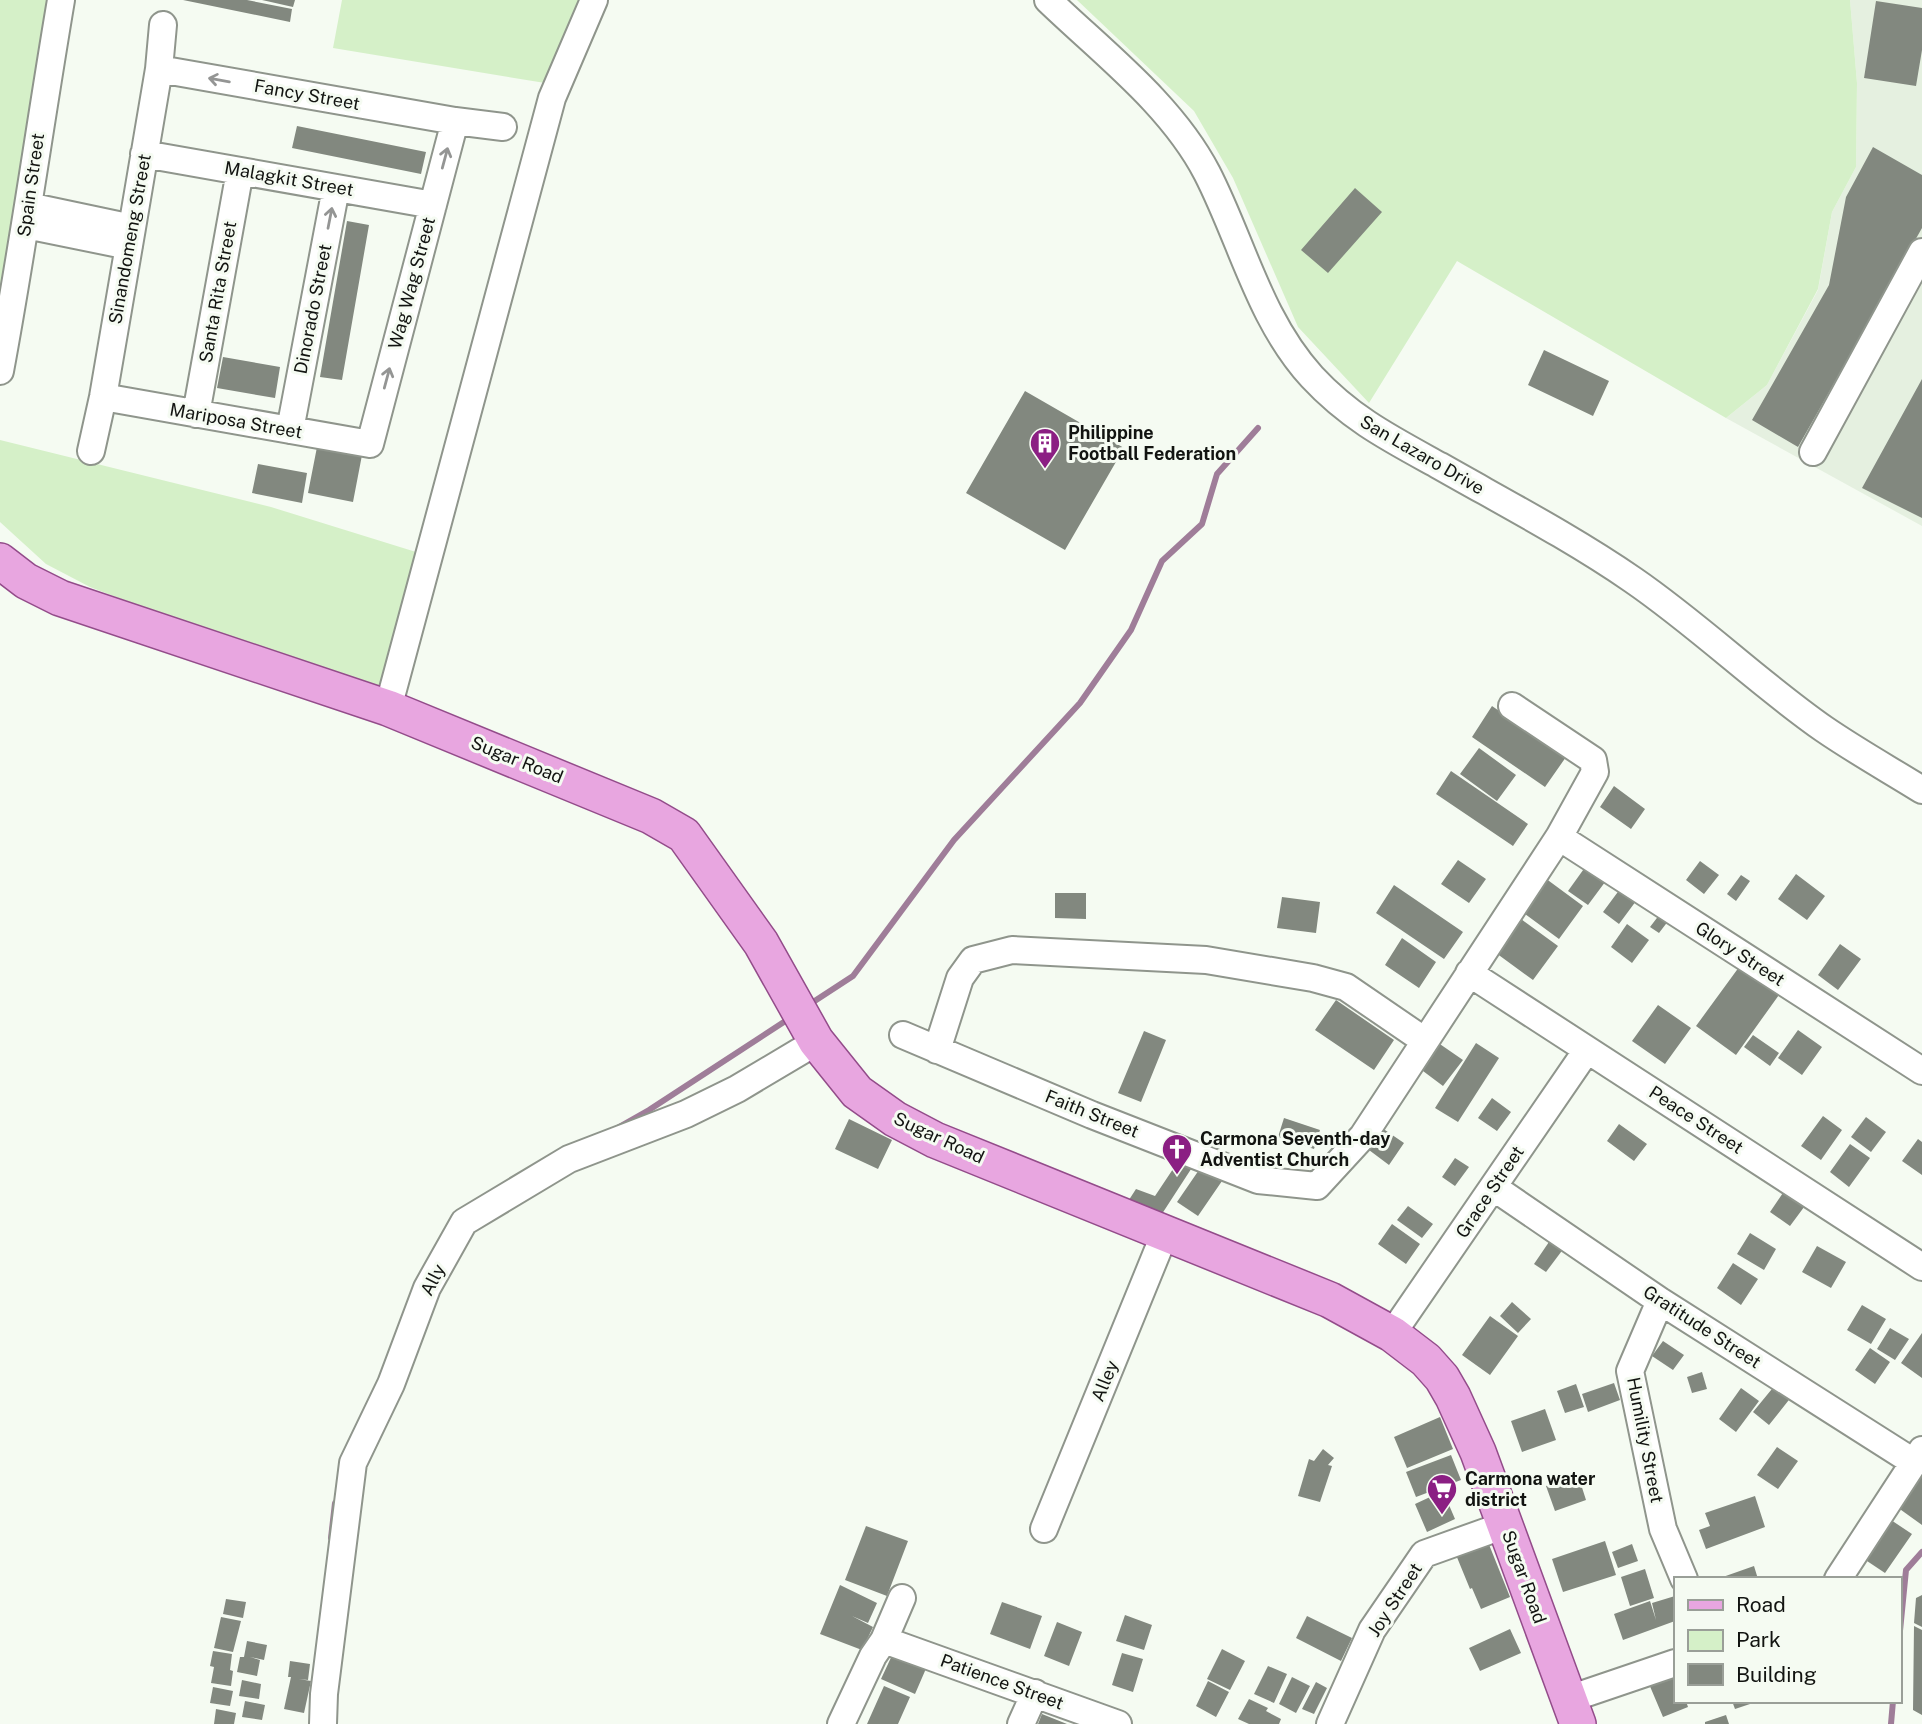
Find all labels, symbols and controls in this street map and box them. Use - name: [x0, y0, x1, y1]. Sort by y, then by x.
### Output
- one-way arrow: [208, 73, 231, 86]
- street label: Fancy Street: [253, 75, 362, 114]
- street label: Spain Street: [13, 132, 48, 238]
- one-way arrow: [439, 148, 452, 170]
- street label: Sinandomeng Street: [104, 152, 155, 326]
- street label: Malagkit Street: [223, 157, 355, 200]
- one-way arrow: [324, 208, 337, 230]
- street label: Wag Wag Street: [384, 214, 439, 351]
- street label: Santa Rita Street: [195, 219, 240, 364]
- street label: Dinorado Street: [290, 242, 335, 376]
- one-way arrow: [381, 367, 394, 390]
- street label: Mariposa Street: [168, 399, 304, 443]
- street label: San Lazaro Drive: [1356, 411, 1488, 499]
- place label: Philippine Football Federation: [1068, 422, 1236, 464]
- building icon: Philippine Football Federation: [1028, 426, 1062, 470]
- street label: Sugar Road: [468, 732, 566, 788]
- street label: Glory Street: [1692, 917, 1789, 990]
- street label: Peace Street: [1645, 1081, 1747, 1158]
- street label: Faith Street: [1042, 1085, 1142, 1142]
- street label: Sugar Road: [891, 1107, 988, 1168]
- place label: Carmona Seventh-day Adventist Church: [1200, 1128, 1390, 1170]
- church icon: Carmona Seventh-day Adventist Church: [1160, 1132, 1194, 1176]
- street label: Grace Street: [1451, 1142, 1528, 1242]
- street label: Ally: [416, 1260, 449, 1299]
- street label: Gratitude Street: [1639, 1281, 1765, 1372]
- street label: Alley: [1087, 1357, 1122, 1405]
- street label: Humility Street: [1623, 1375, 1668, 1505]
- place label: Carmona water district: [1465, 1468, 1596, 1510]
- supermarket icon: Carmona water district: [1425, 1472, 1459, 1516]
- street label: Sugar Road: [1498, 1527, 1551, 1626]
- street label: Joy Street: [1363, 1559, 1426, 1640]
- legend: [1674, 1577, 1901, 1703]
- text: Road: [1736, 1592, 1786, 1617]
- text: Park: [1736, 1627, 1781, 1652]
- street label: Patience Street: [938, 1649, 1067, 1714]
- text: Building: [1736, 1662, 1817, 1687]

